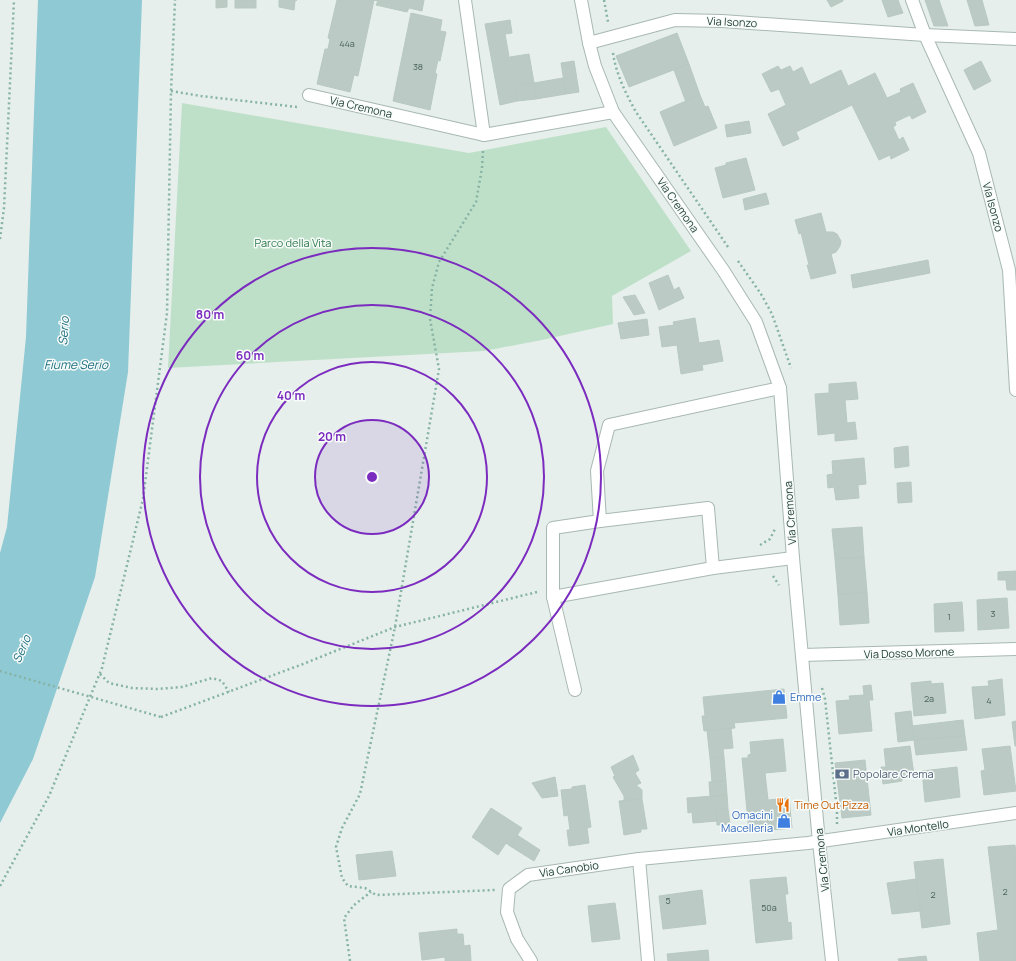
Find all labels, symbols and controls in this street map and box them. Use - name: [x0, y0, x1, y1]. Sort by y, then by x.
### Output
- street label: Via Isonzo: [706, 13, 758, 30]
- house number: 44a: [339, 37, 355, 50]
- house number: 38: [413, 60, 423, 73]
- street label: Via Cremona: [328, 92, 394, 121]
- street label: Via Cremona: [654, 174, 703, 235]
- street label: Via Isonzo: [980, 181, 1007, 234]
- park label: Parco della Vita: [255, 235, 331, 250]
- text: 80 m: [196, 306, 224, 323]
- water label: Serio: [54, 315, 73, 346]
- text: 60 m: [236, 347, 264, 364]
- water label: Fiume Serio: [44, 356, 109, 373]
- text: 40 m: [277, 387, 305, 404]
- text: 20 m: [318, 428, 346, 445]
- centre of rings: [365, 470, 379, 484]
- street label: Via Cremona: [780, 481, 799, 545]
- house number: 3: [991, 607, 996, 620]
- house number: 1: [947, 610, 951, 623]
- water label: Serio: [8, 631, 35, 665]
- street label: Via Dosso Morone: [864, 643, 955, 662]
- shop icon: Emme: [771, 689, 787, 705]
- place label: Emme: [790, 689, 822, 704]
- house number: 2a: [924, 692, 934, 705]
- house number: 4: [986, 694, 992, 707]
- bank icon: Popolare Crema: [834, 766, 850, 782]
- place label: Popolare Crema: [853, 766, 934, 781]
- restaurant icon: Time Out Pizza: [775, 797, 791, 813]
- place label: Time Out Pizza: [794, 797, 869, 812]
- place label: Omacini Macelleria: [721, 807, 773, 835]
- shop icon: Omacini Macelleria: [776, 813, 792, 829]
- street label: Via Montello: [886, 816, 950, 839]
- street label: Via Cremona: [811, 828, 832, 893]
- street label: Via Canobio: [538, 857, 600, 880]
- house number: 2: [1002, 885, 1008, 898]
- house number: 2: [930, 888, 936, 901]
- house number: 5: [665, 894, 671, 907]
- house number: 50a: [761, 901, 777, 914]

